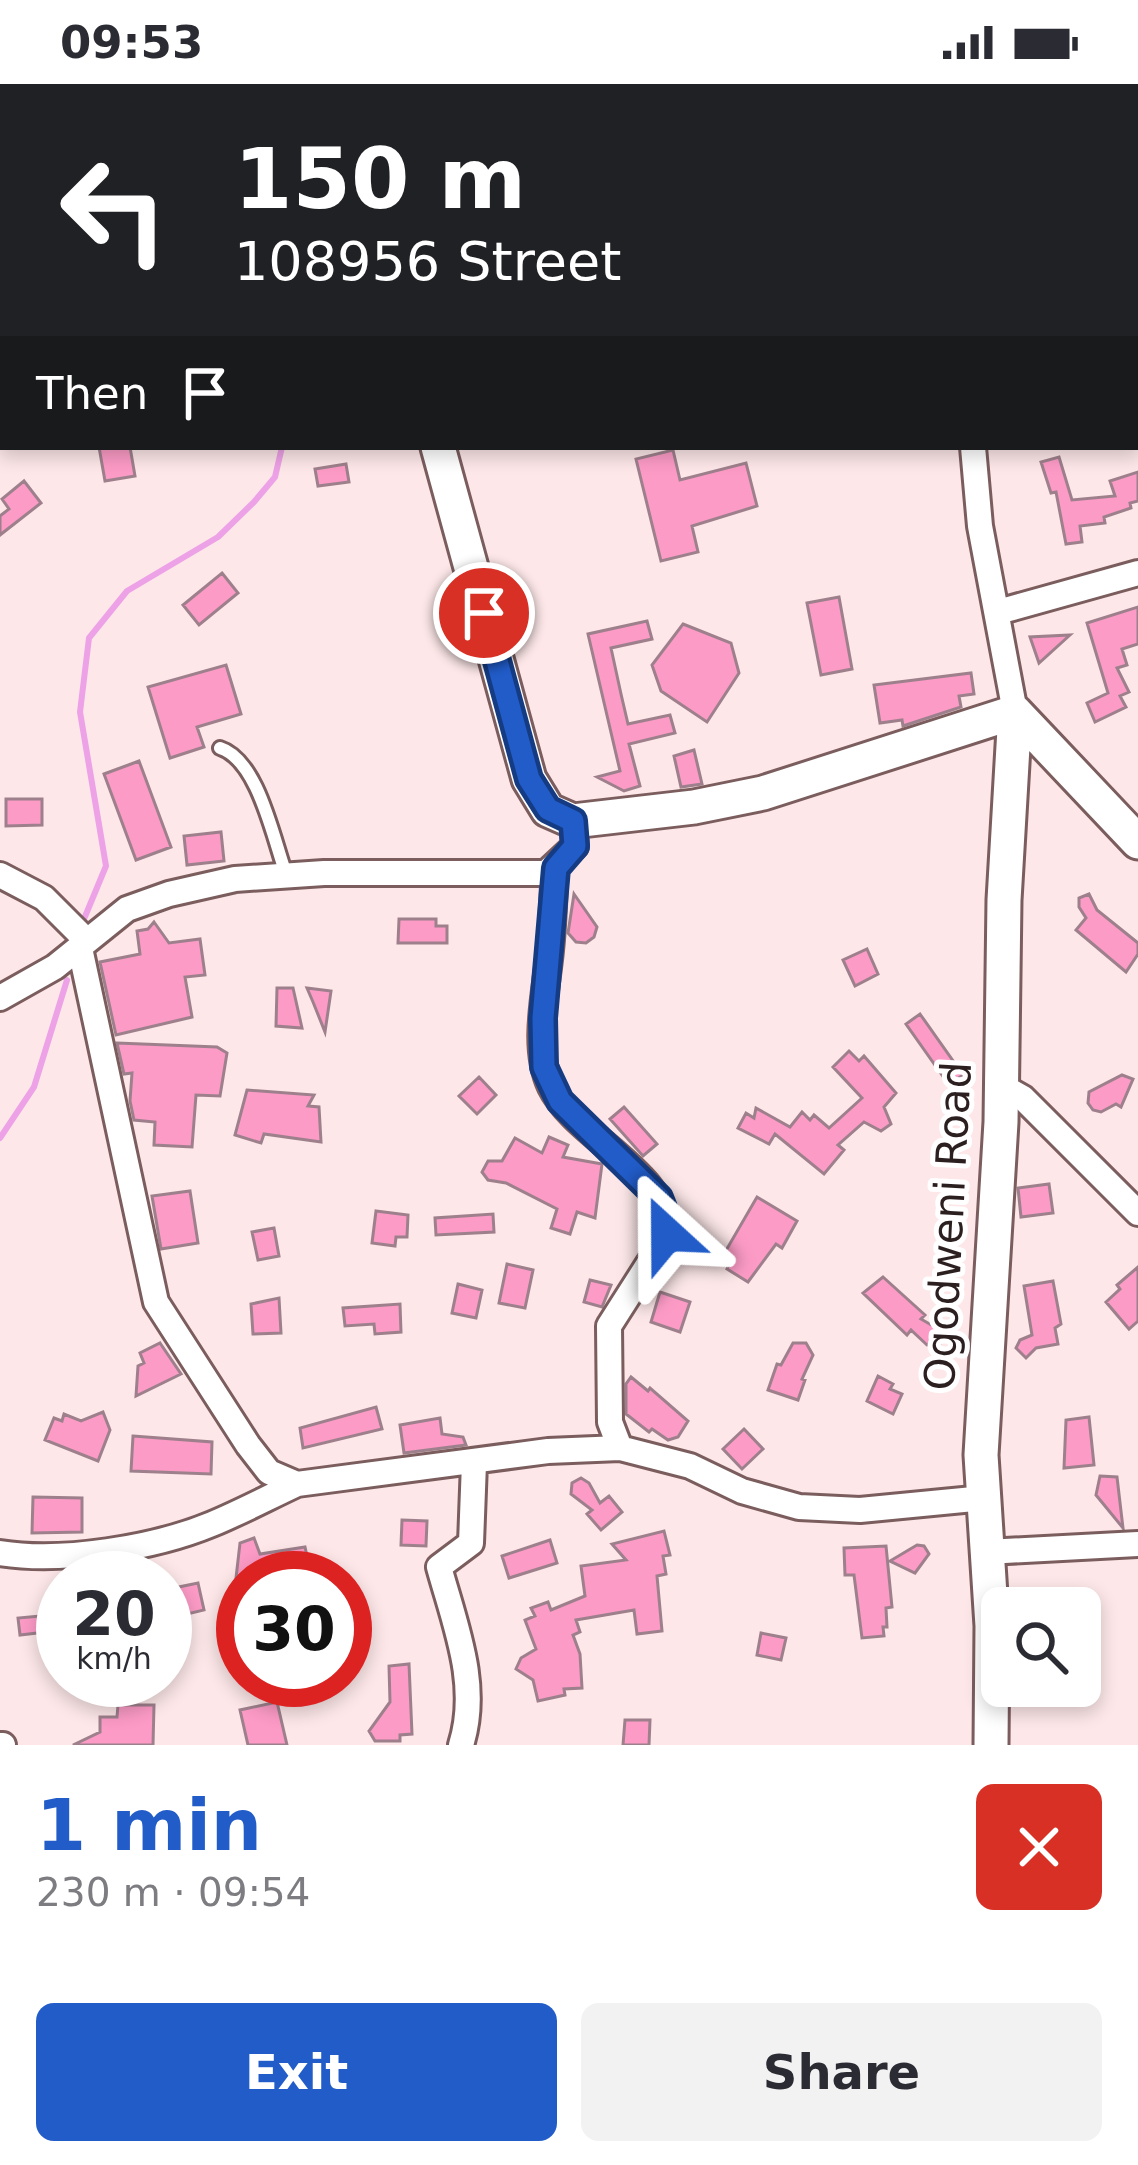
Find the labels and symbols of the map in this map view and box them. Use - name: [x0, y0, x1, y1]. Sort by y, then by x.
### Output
- pin: [433, 562, 535, 664]
- street label: Ogodweni Road: [915, 1060, 981, 1392]
- position arrow: [604, 1171, 730, 1297]
- speed limit sign: 30: [216, 1551, 372, 1707]

